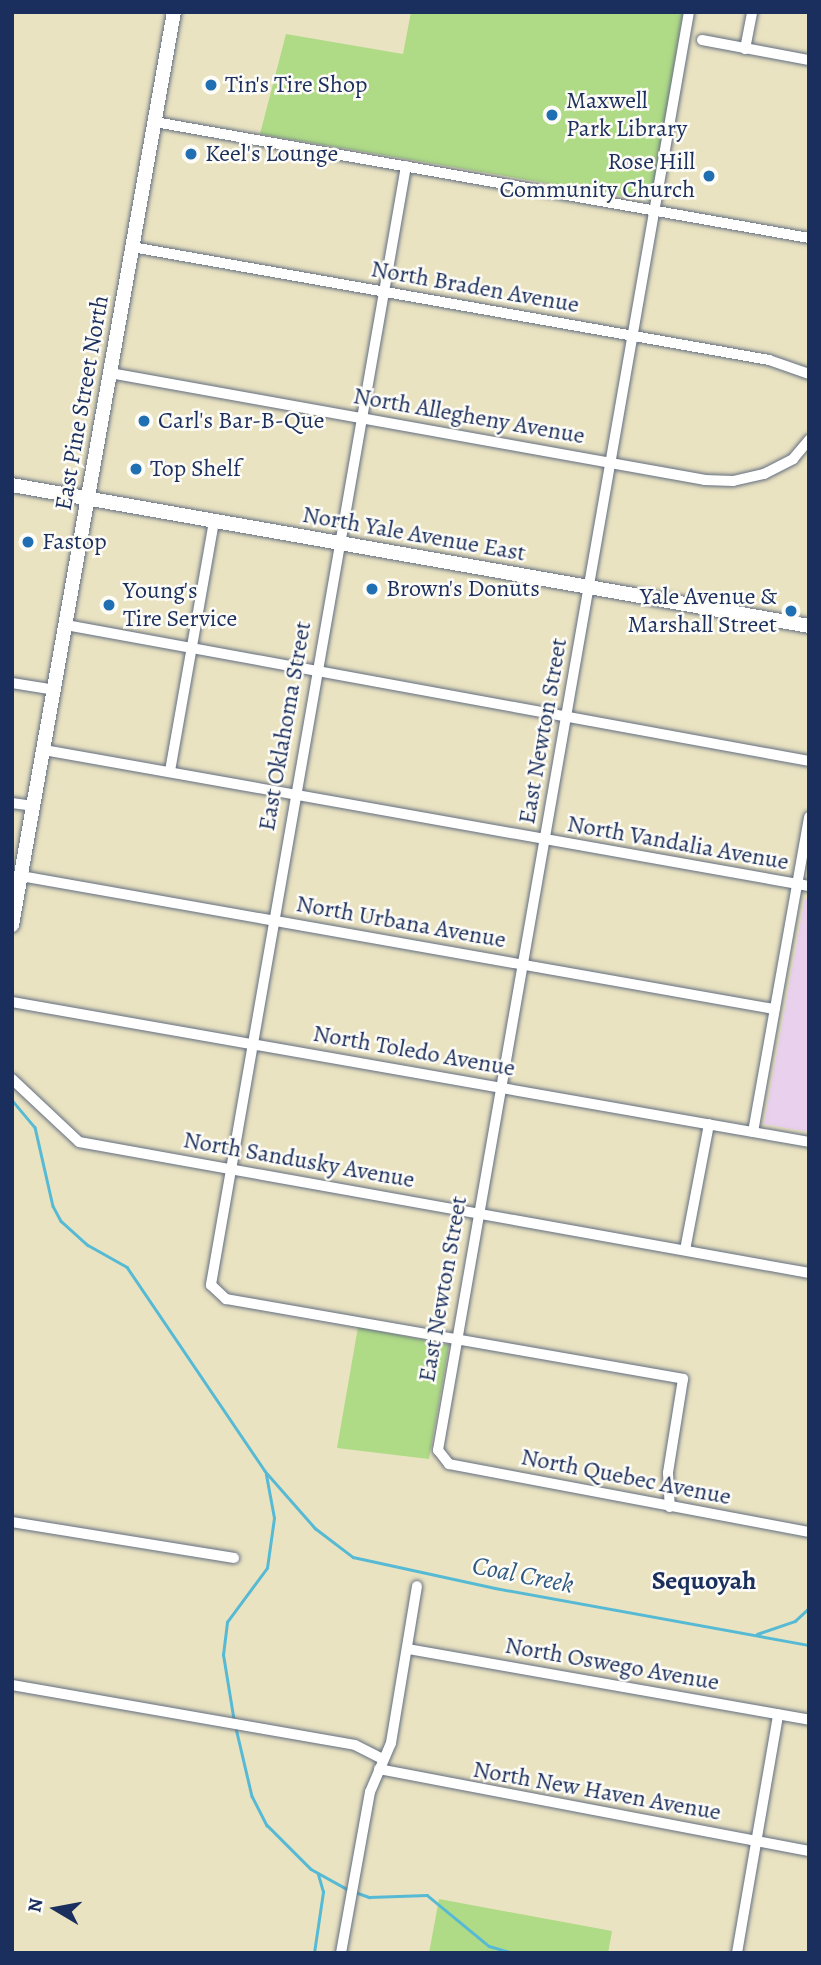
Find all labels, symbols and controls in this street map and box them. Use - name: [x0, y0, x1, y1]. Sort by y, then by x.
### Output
- place label: Tin's Tire Shop: [225, 71, 368, 99]
- marker: Tin's Tire Shop: [203, 77, 219, 93]
- place label: Maxwell Park Library: [566, 87, 687, 143]
- marker: Maxwell Park Library: [544, 107, 560, 123]
- place label: Keel's Lounge: [205, 140, 338, 168]
- marker: Keel's Lounge: [183, 146, 199, 162]
- place label: Rose Hill Community Church: [500, 148, 695, 204]
- marker: Rose Hill Community Church: [701, 168, 717, 184]
- street label: North Braden Avenue: [369, 255, 581, 319]
- street label: East Pine Street North: [49, 293, 115, 513]
- street label: North Allegheny Avenue: [351, 381, 587, 451]
- place label: Carl's Bar-B-Que: [158, 407, 324, 435]
- marker: Carl's Bar-B-Que: [136, 413, 152, 429]
- place label: Top Shelf: [150, 455, 241, 483]
- marker: Top Shelf: [128, 461, 144, 477]
- street label: North Yale Avenue East: [300, 500, 528, 568]
- place label: Fastop: [42, 528, 107, 556]
- marker: Fastop: [20, 534, 36, 550]
- place label: Brown's Donuts: [386, 575, 540, 603]
- place label: Young's Tire Service: [123, 577, 237, 633]
- marker: Brown's Donuts: [364, 581, 380, 597]
- place label: Yale Avenue & Marshall Street: [627, 583, 777, 639]
- marker: Young's Tire Service: [101, 597, 117, 613]
- marker: Yale Avenue & Marshall Street: [783, 603, 799, 619]
- street label: East Oklahoma Street: [252, 619, 318, 833]
- street label: East Newton Street: [512, 636, 574, 826]
- street label: North Vandalia Avenue: [565, 809, 791, 877]
- street label: North Urbana Avenue: [294, 889, 508, 955]
- street label: North Toledo Avenue: [311, 1019, 517, 1083]
- street label: North Sandusky Avenue: [181, 1125, 417, 1195]
- street label: East Newton Street: [412, 1194, 474, 1384]
- street label: North Quebec Avenue: [519, 1443, 733, 1511]
- water label: Coal Creek: [470, 1550, 576, 1600]
- district label: Sequoyah: [652, 1565, 756, 1597]
- street label: North Oswego Avenue: [503, 1631, 721, 1697]
- street label: North New Haven Avenue: [471, 1755, 723, 1827]
- north arrow: [21, 1874, 91, 1944]
- text: N: [21, 1896, 49, 1914]

